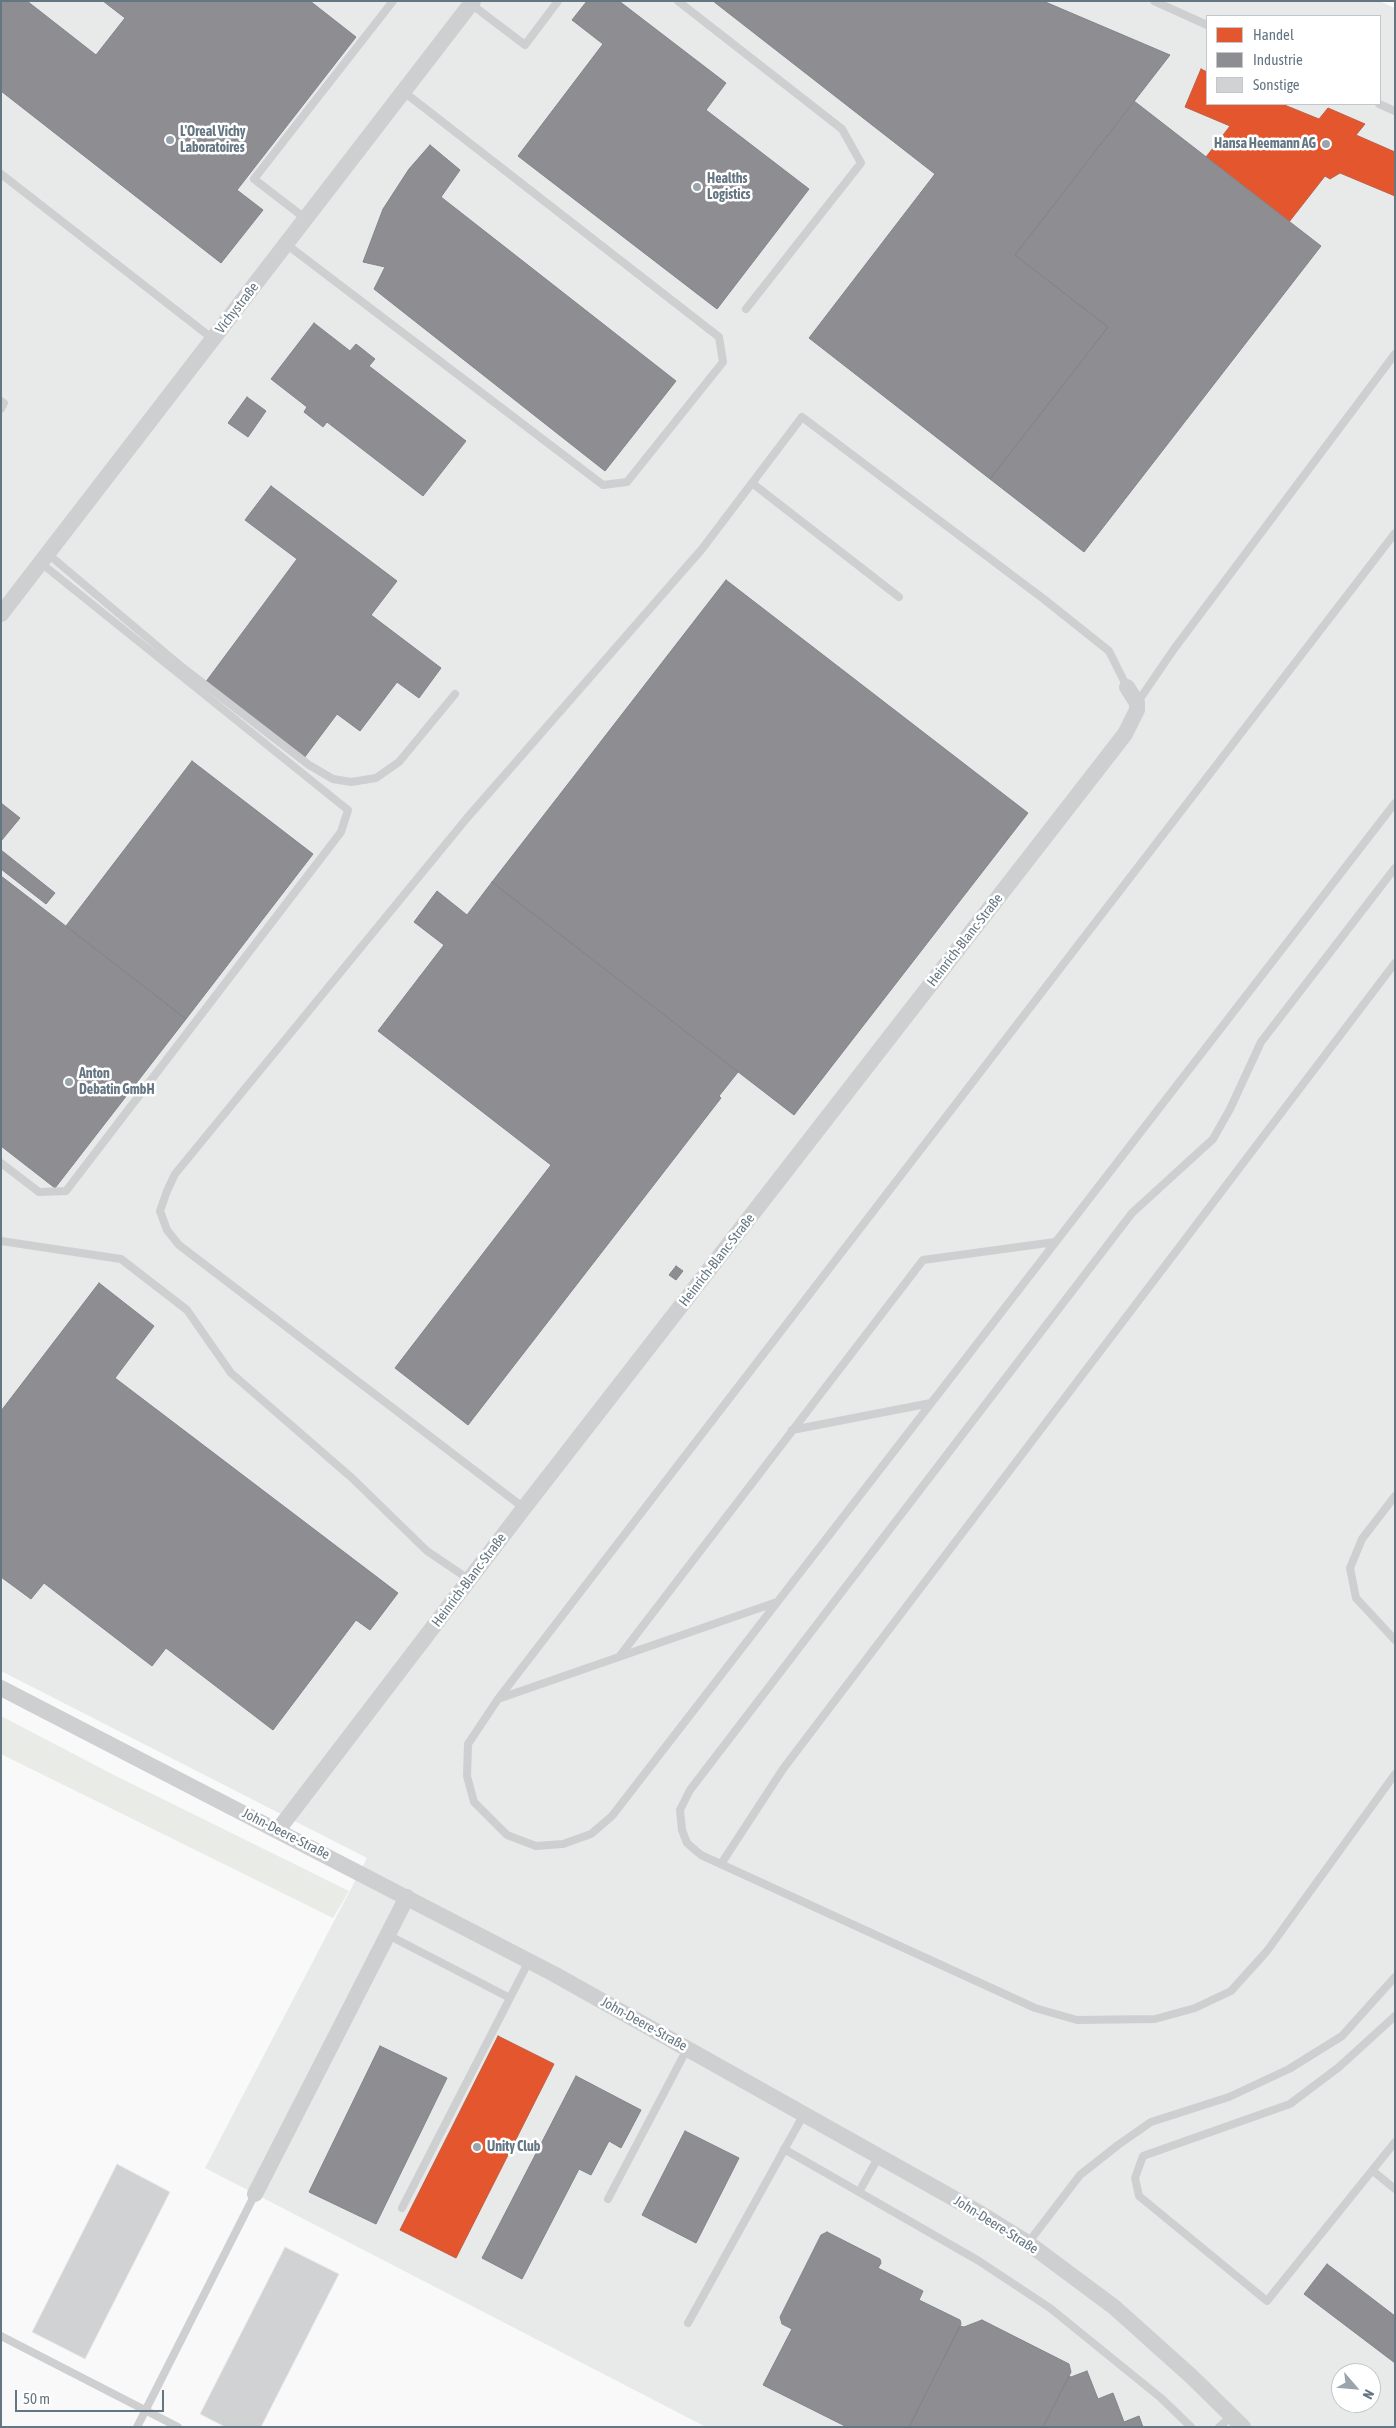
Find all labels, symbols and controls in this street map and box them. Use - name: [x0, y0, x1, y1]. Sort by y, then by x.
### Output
- legend: [1206, 15, 1381, 105]
- text: Handel: [1253, 26, 1294, 43]
- text: Industrie: [1253, 51, 1303, 68]
- text: Sonstige: [1253, 76, 1300, 93]
- place label: L'Oreal Vichy Laboratoires: [180, 124, 246, 156]
- marker: L'Oreal Vichy Laboratoires: [164, 134, 176, 146]
- place label: Hansa Heemann AG: [1214, 136, 1316, 152]
- marker: Hansa Heemann AG: [1320, 138, 1332, 150]
- place label: Healths Logistics: [707, 171, 751, 203]
- marker: Healths Logistics: [691, 181, 703, 193]
- street label: Vichystraße: [212, 279, 262, 337]
- street label: Heinrich-Blanc-Straße: [924, 890, 1006, 990]
- place label: Anton Debatin GmbH: [79, 1066, 155, 1098]
- marker: Anton Debatin GmbH: [63, 1076, 75, 1088]
- street label: Heinrich-Blanc-Straße: [676, 1210, 758, 1310]
- street label: Heinrich-Blanc-Straße: [428, 1530, 510, 1630]
- street label: John-Deere-Straße: [240, 1805, 332, 1863]
- street label: John-Deere-Straße: [598, 1993, 690, 2055]
- place label: Unity Club: [487, 2139, 540, 2155]
- marker: Unity Club: [471, 2141, 483, 2153]
- street label: John-Deere-Straße: [951, 2192, 1041, 2258]
- north arrow: [1331, 2363, 1381, 2413]
- scale bar: [18, 2380, 166, 2412]
- text: N: [1359, 2387, 1377, 2402]
- text: 50 m: [23, 2390, 50, 2407]

